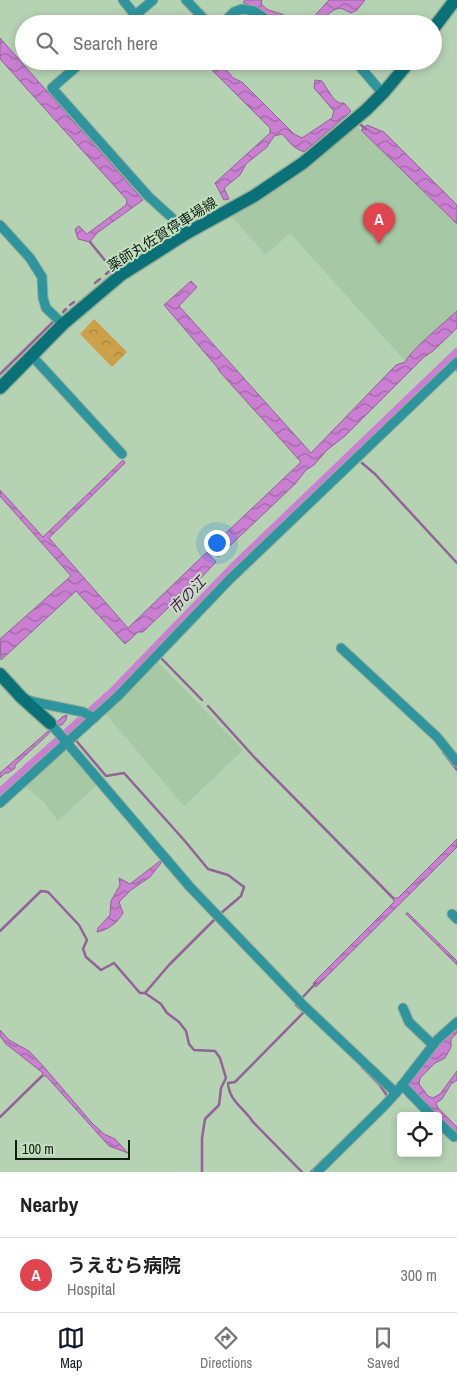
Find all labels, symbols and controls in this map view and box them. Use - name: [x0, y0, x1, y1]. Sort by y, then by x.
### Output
- search box: [15, 15, 442, 70]
- icon: search: [33, 29, 61, 57]
- text: Search here: [73, 30, 158, 56]
- street label: 薬師丸佐賀停車場線: [104, 193, 220, 275]
- pin: A: [363, 203, 395, 244]
- your location: [204, 530, 230, 556]
- water label: 市の江: [164, 570, 212, 618]
- map controls: [397, 1112, 442, 1157]
- button: locate: [397, 1112, 442, 1157]
- scale bar: [15, 1137, 130, 1160]
- text: 100 m: [22, 1140, 54, 1158]
- text: Nearby: [20, 1190, 78, 1219]
- text: うえむら病院: [67, 1252, 181, 1278]
- text: A: [31, 1264, 41, 1286]
- text: 300 m: [401, 1264, 437, 1286]
- text: Hospital: [67, 1278, 115, 1300]
- tab: Map: [57, 1324, 85, 1372]
- tab: Directions: [200, 1324, 252, 1372]
- tab: Saved: [367, 1324, 400, 1372]

